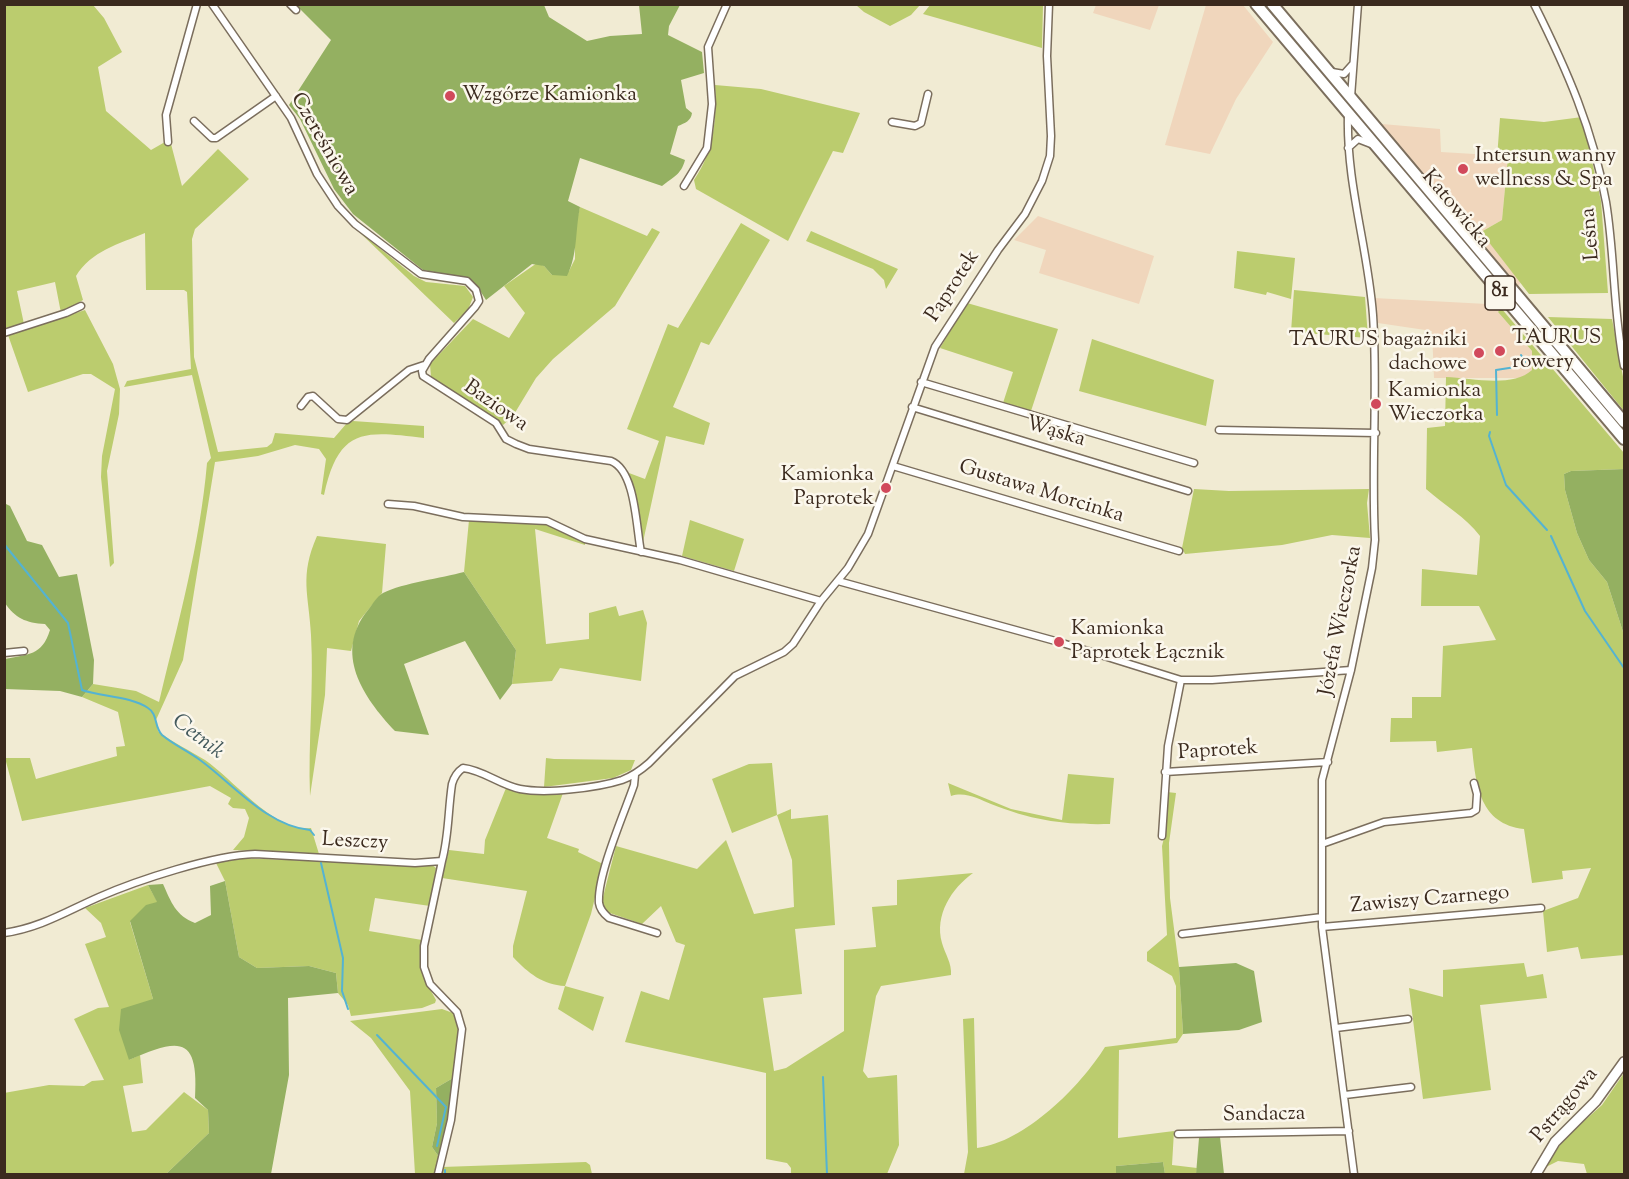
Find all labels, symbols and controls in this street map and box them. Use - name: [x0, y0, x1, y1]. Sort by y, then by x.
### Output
- place label: Wzgórze Kamionka: [462, 83, 637, 109]
- street label: Czereśniowa: [283, 89, 363, 201]
- marker: Wzgórze Kamionka: [443, 89, 457, 103]
- place label: Intersun wanny wellness & Spa: [1475, 144, 1616, 194]
- marker: Intersun wanny wellness & Spa: [1456, 162, 1470, 176]
- street label: Katowicka: [1415, 166, 1495, 254]
- street label: Leśna: [1577, 207, 1607, 261]
- street label: Paprotek: [922, 246, 986, 328]
- road number: 81: [1485, 276, 1515, 310]
- place label: TAURUS rowery: [1512, 326, 1601, 376]
- place label: TAURUS bagażniki dachowe: [1289, 328, 1467, 378]
- marker: TAURUS rowery: [1493, 344, 1507, 358]
- marker: TAURUS bagażniki dachowe: [1472, 346, 1486, 360]
- street label: Baziowa: [458, 376, 532, 438]
- place label: Kamionka Wieczorka: [1388, 379, 1484, 429]
- marker: Kamionka Wieczorka: [1369, 397, 1383, 411]
- street label: Wąska: [1022, 412, 1088, 454]
- street label: Gustawa Morcinka: [955, 456, 1127, 530]
- place label: Kamionka Paprotek: [781, 463, 874, 513]
- marker: Kamionka Paprotek: [879, 481, 893, 495]
- street label: Józefa Wieczorka: [1315, 544, 1369, 698]
- place label: Kamionka Paprotek Łącznik: [1071, 617, 1225, 667]
- marker: Kamionka Paprotek Łącznik: [1052, 635, 1066, 649]
- water label: Cetnik: [166, 709, 228, 767]
- street label: Paprotek: [1177, 737, 1259, 767]
- street label: Leszczy: [321, 829, 389, 857]
- street label: Zawiszy Czarnego: [1349, 881, 1511, 921]
- street label: Pstrągowa: [1527, 1063, 1605, 1149]
- street label: Sandacza: [1222, 1103, 1306, 1129]

